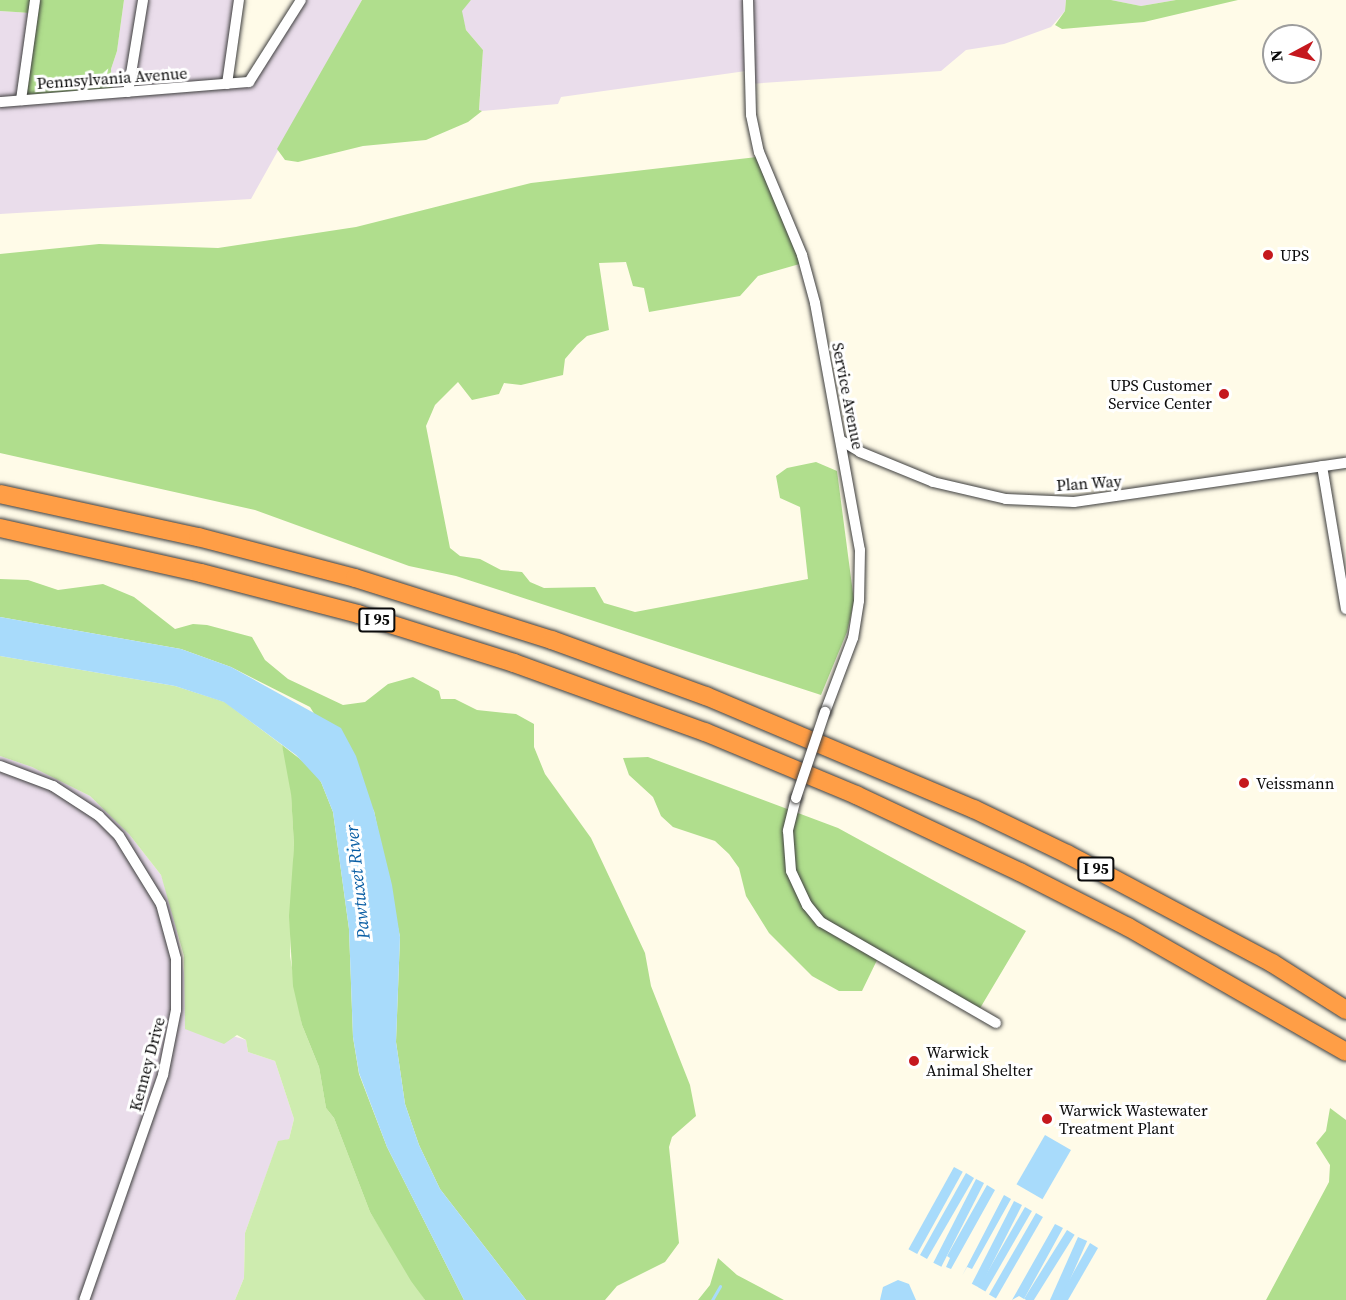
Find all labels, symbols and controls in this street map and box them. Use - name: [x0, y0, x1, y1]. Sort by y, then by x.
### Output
- north arrow: [1262, 24, 1322, 84]
- text: N: [1264, 49, 1288, 63]
- street label: Pennsylvania Avenue: [36, 63, 188, 93]
- place label: UPS: [1280, 245, 1309, 265]
- marker: UPS: [1261, 248, 1275, 262]
- street label: Service Avenue: [828, 341, 868, 451]
- place label: UPS Customer Service Center: [1108, 375, 1212, 413]
- marker: UPS Customer Service Center: [1217, 387, 1231, 401]
- street label: Plan Way: [1055, 471, 1123, 495]
- road number: I 95: [358, 608, 397, 632]
- place label: Veissmann: [1256, 773, 1334, 793]
- marker: Veissmann: [1237, 776, 1251, 790]
- water label: Pawtuxet River: [341, 824, 375, 940]
- road number: I 95: [1076, 857, 1116, 881]
- street label: Kenney Drive: [125, 1015, 169, 1113]
- place label: Warwick Animal Shelter: [926, 1042, 1033, 1080]
- marker: Warwick Animal Shelter: [907, 1054, 921, 1068]
- place label: Warwick Wastewater Treatment Plant: [1059, 1100, 1208, 1138]
- marker: Warwick Wastewater Treatment Plant: [1040, 1112, 1054, 1126]

